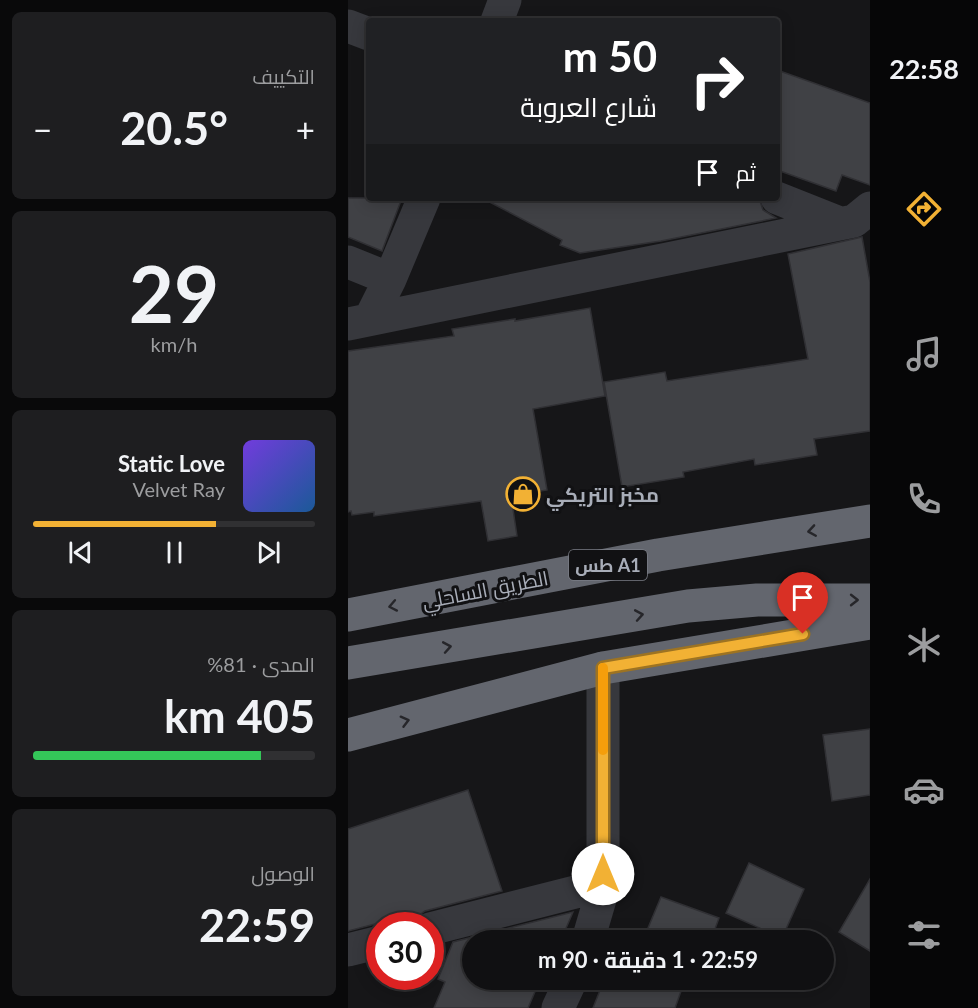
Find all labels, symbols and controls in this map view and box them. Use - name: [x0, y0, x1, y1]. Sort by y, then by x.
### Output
- text: 50 m: [563, 31, 657, 81]
- icon: right: [678, 42, 756, 120]
- text: 22:58: [889, 52, 959, 85]
- text: التكييف: [252, 64, 315, 88]
- text: شارع العروبة: [520, 90, 657, 123]
- text: 20.5°: [120, 101, 228, 155]
- text: −: [33, 109, 52, 149]
- text: +: [296, 109, 315, 149]
- icon: arrive: [691, 156, 724, 189]
- text: ثم: [736, 159, 756, 186]
- icon: directions: [903, 188, 945, 230]
- text: 29: [129, 246, 219, 340]
- text: km/h: [151, 332, 197, 356]
- icon: music: [903, 333, 945, 375]
- text: Static Love: [118, 450, 225, 477]
- shop icon: مخبز التريكي: [505, 476, 541, 512]
- text: Velvet Ray: [132, 477, 225, 501]
- icon: phone: [903, 478, 945, 520]
- place label: مخبز التريكي: [546, 482, 659, 511]
- one-way arrow: [808, 524, 817, 536]
- icon: previous: [64, 536, 97, 569]
- icon: pause: [158, 536, 191, 569]
- icon: next: [252, 536, 285, 569]
- road number: طس A1: [569, 550, 647, 580]
- street label: الطريق الساحلي: [420, 565, 551, 618]
- pin: [777, 572, 828, 634]
- icon: arrive: [786, 581, 819, 614]
- one-way arrow: [850, 594, 859, 606]
- one-way arrow: [388, 599, 398, 612]
- one-way arrow: [635, 609, 644, 621]
- icon: climate: [903, 624, 945, 666]
- one-way arrow: [442, 641, 452, 654]
- text: المدى · 81%: [207, 652, 315, 676]
- text: 405 km: [164, 689, 315, 743]
- one-way arrow: [400, 715, 410, 728]
- icon: car: [903, 769, 945, 811]
- position arrow: [571, 842, 635, 906]
- text: الوصول: [251, 861, 315, 885]
- text: 22:59: [199, 898, 315, 952]
- speed limit sign: 30: [366, 912, 444, 990]
- icon: filters: [903, 914, 945, 956]
- text: 22:59 · 1 دقيقة · 90 m: [538, 946, 758, 973]

